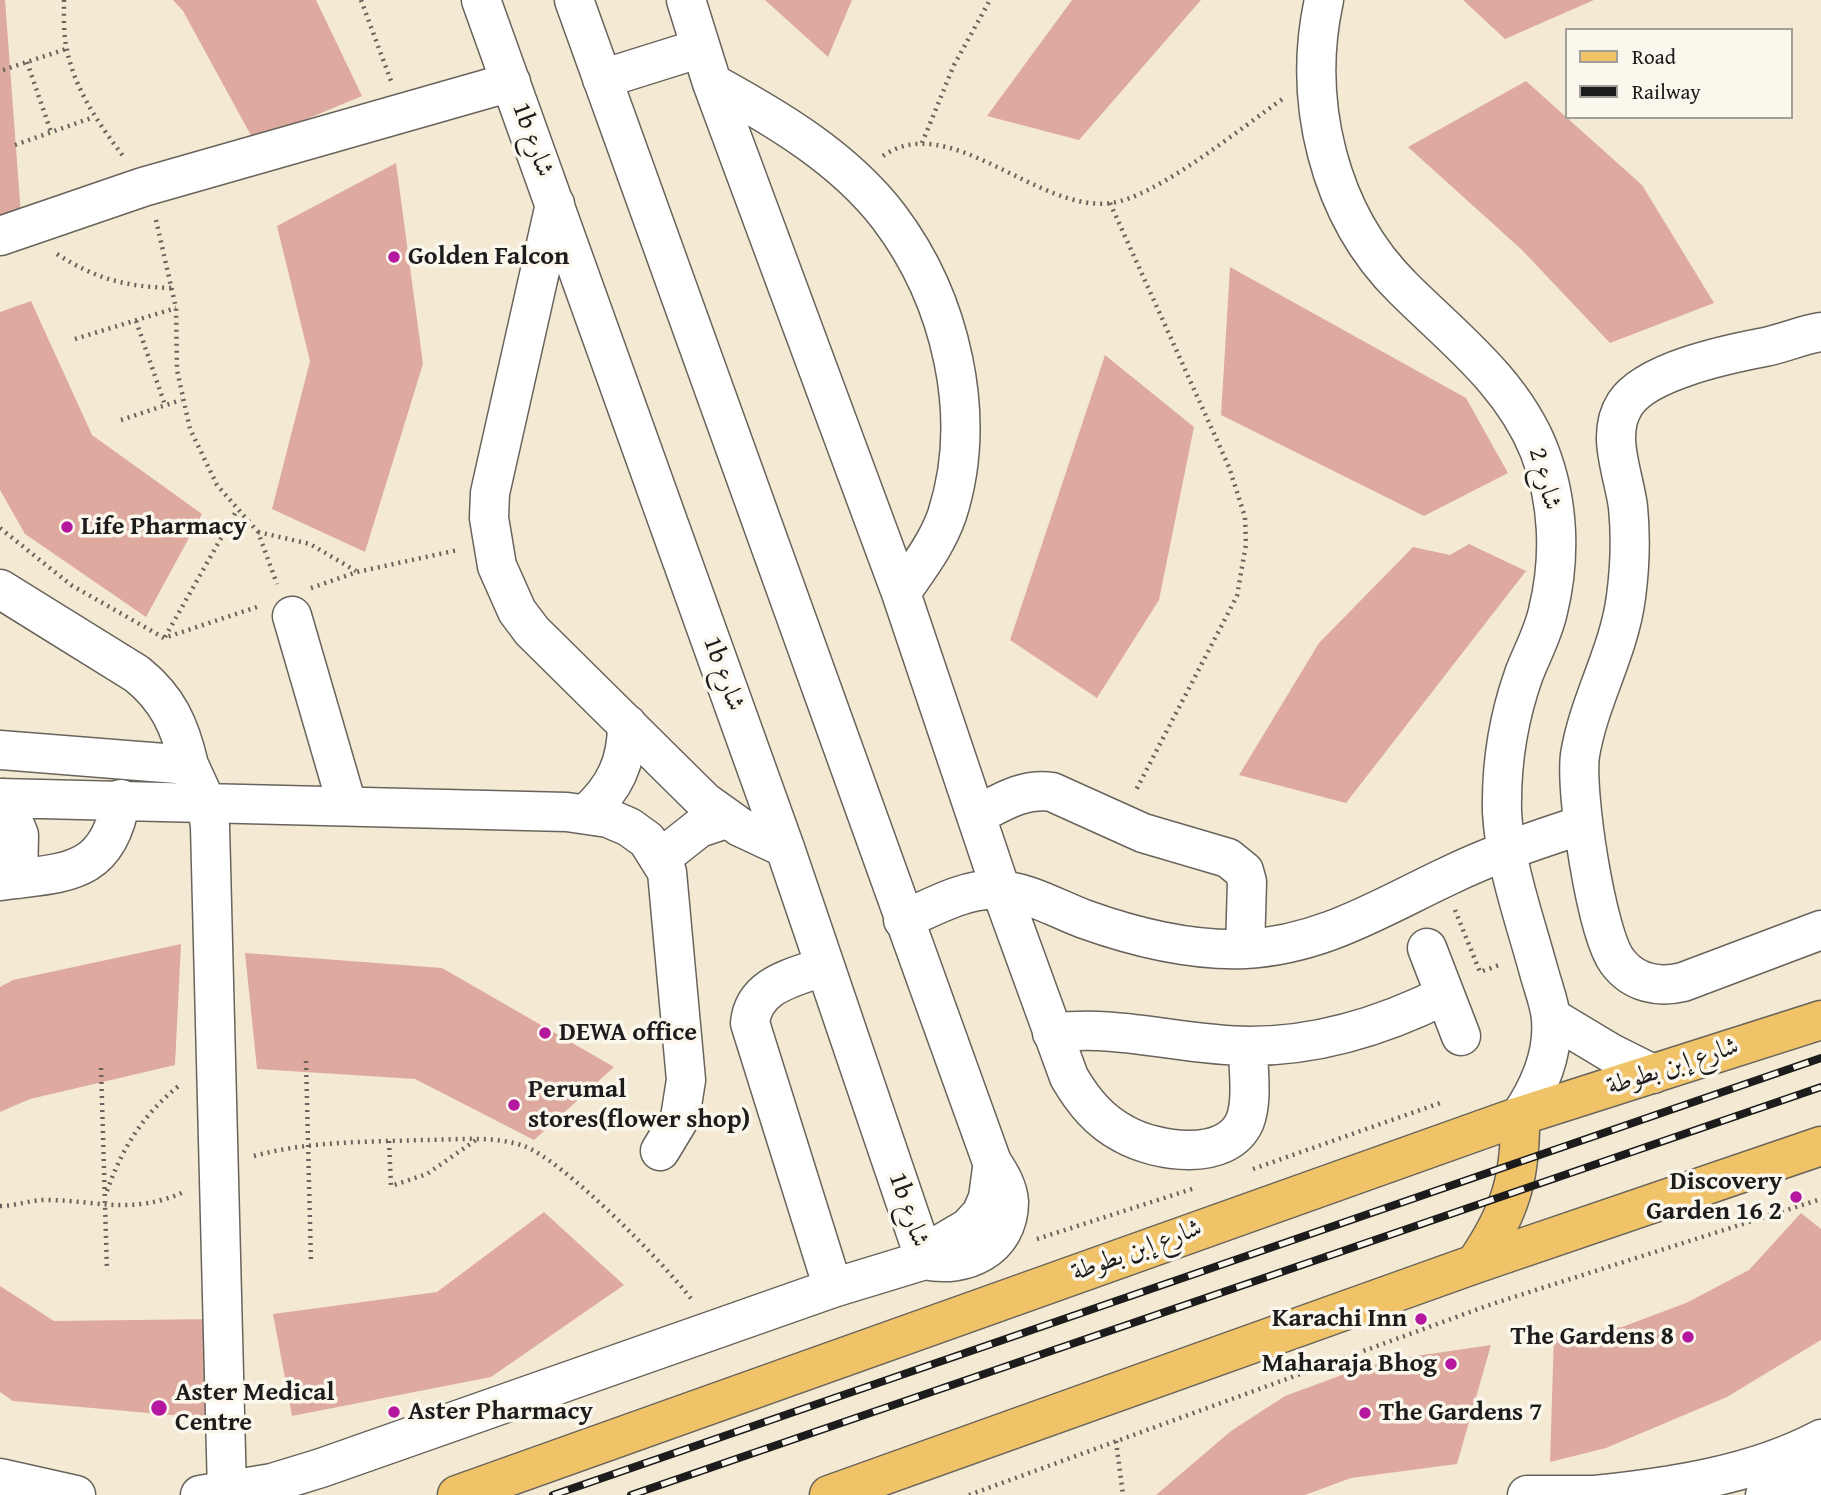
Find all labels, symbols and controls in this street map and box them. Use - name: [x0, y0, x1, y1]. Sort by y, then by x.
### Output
- legend: [1566, 28, 1793, 119]
- text: Road: [1632, 41, 1676, 72]
- text: Railway: [1632, 76, 1701, 107]
- street label: 1b شارع: [504, 99, 560, 181]
- place label: Golden Falcon: [408, 241, 569, 273]
- marker: Golden Falcon: [386, 249, 402, 265]
- street label: شارع 2: [1521, 444, 1567, 514]
- place label: Life Pharmacy: [81, 511, 247, 543]
- marker: Life Pharmacy: [59, 519, 75, 535]
- street label: 1b شارع: [695, 633, 751, 715]
- place label: DEWA office: [559, 1017, 697, 1049]
- marker: DEWA office: [537, 1025, 553, 1041]
- street label: شارع إبن بطوطة: [1603, 1031, 1743, 1103]
- place label: Perumal stores(flower shop): [528, 1074, 750, 1136]
- marker: Perumal stores(flower shop): [506, 1097, 522, 1113]
- place label: Discovery Garden 16 2: [1646, 1166, 1782, 1228]
- street label: 1b شارع: [881, 1169, 935, 1251]
- marker: Discovery Garden 16 2: [1788, 1189, 1804, 1205]
- street label: شارع إبن بطوطة: [1067, 1213, 1207, 1289]
- place label: Karachi Inn: [1272, 1303, 1407, 1335]
- marker: Karachi Inn: [1413, 1311, 1429, 1327]
- place label: The Gardens 8: [1511, 1321, 1674, 1353]
- marker: The Gardens 8: [1680, 1329, 1696, 1345]
- place label: Maharaja Bhog: [1262, 1348, 1437, 1380]
- marker: Maharaja Bhog: [1443, 1356, 1459, 1372]
- place label: Aster Medical Centre: [175, 1377, 335, 1438]
- place label: Aster Pharmacy: [408, 1396, 593, 1428]
- place label: The Gardens 7: [1379, 1397, 1542, 1429]
- marker: Aster Medical Centre: [149, 1398, 169, 1418]
- marker: Aster Pharmacy: [386, 1404, 402, 1420]
- marker: The Gardens 7: [1357, 1405, 1373, 1421]

